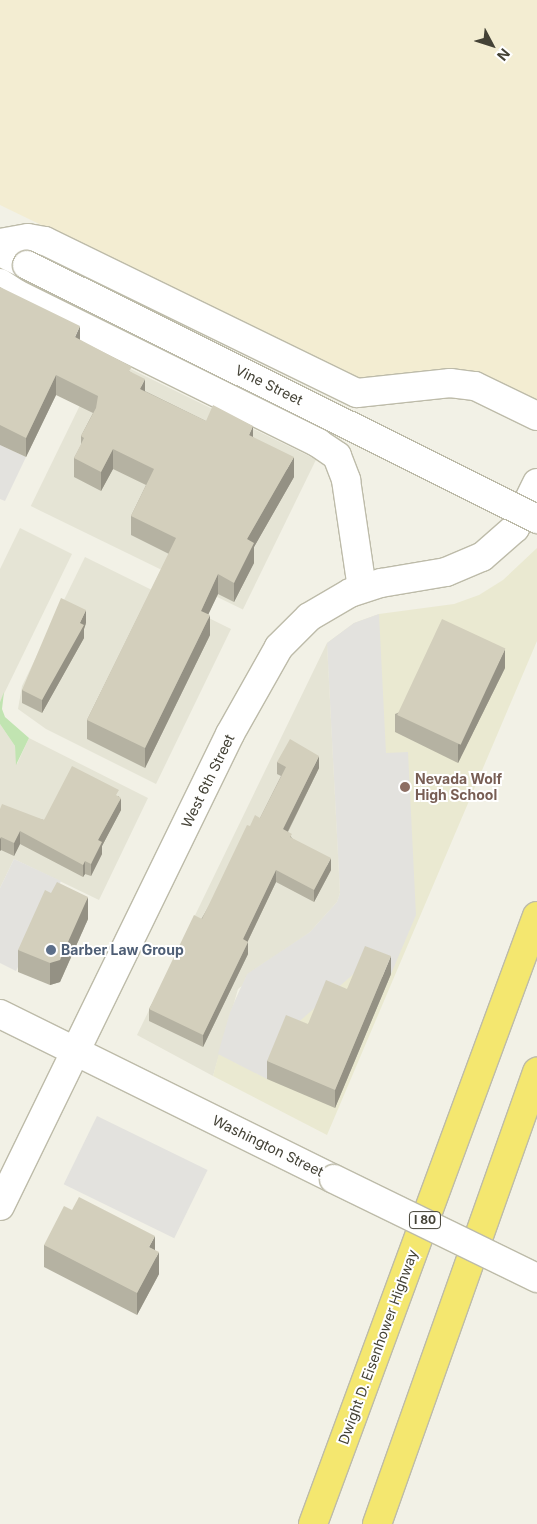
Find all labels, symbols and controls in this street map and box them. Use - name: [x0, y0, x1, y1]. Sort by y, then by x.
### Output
- north arrow: [467, 20, 517, 70]
- text: N: [494, 45, 514, 65]
- street label: Vine Street: [233, 361, 305, 409]
- street label: West 6th Street: [178, 731, 238, 831]
- place label: Nevada Wolf High School: [415, 771, 502, 804]
- marker: Nevada Wolf High School: [399, 781, 411, 793]
- place label: Barber Law Group: [61, 942, 184, 958]
- marker: Barber Law Group: [45, 944, 57, 956]
- street label: Washington Street: [210, 1112, 326, 1180]
- road number: I 80: [409, 1210, 441, 1230]
- street label: Dwight D. Eisenhower Highway: [335, 1247, 421, 1447]

